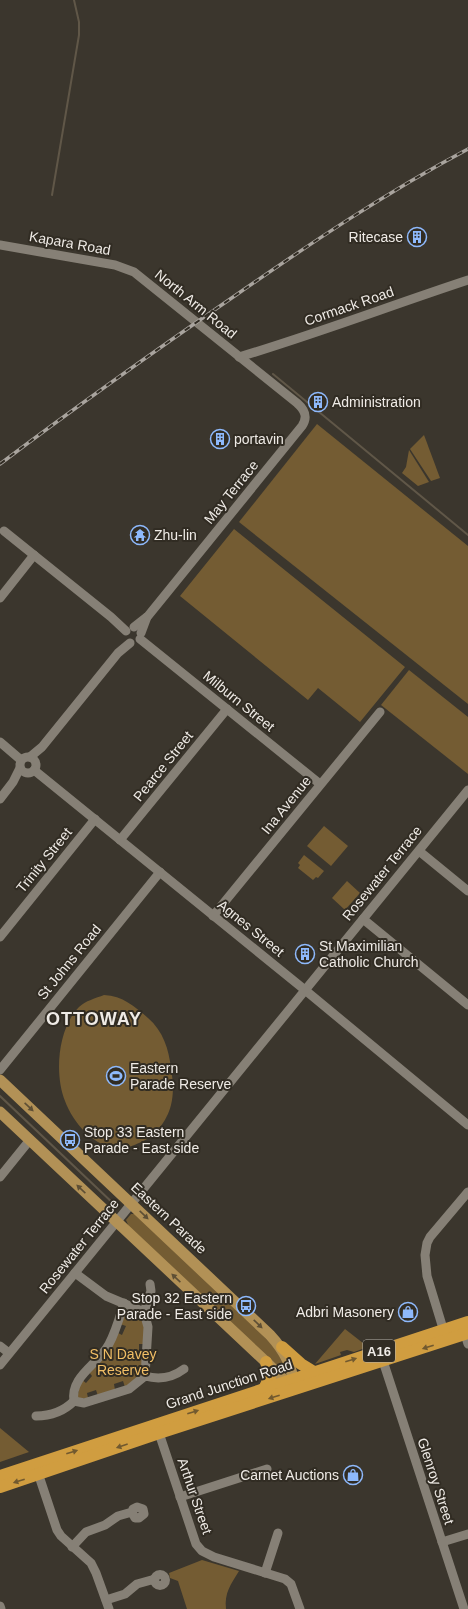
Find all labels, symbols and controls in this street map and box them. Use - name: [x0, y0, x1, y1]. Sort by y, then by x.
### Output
- building icon: Ritecase: [406, 226, 428, 248]
- street label: Kapara Road: [28, 228, 112, 258]
- place label: Ritecase: [349, 229, 403, 245]
- street label: North Arm Road: [152, 266, 240, 342]
- street label: Cormack Road: [302, 283, 396, 329]
- building icon: Administration: [307, 391, 329, 413]
- place label: Administration: [332, 394, 421, 410]
- building icon: portavin: [209, 428, 231, 450]
- place label: portavin: [234, 431, 284, 447]
- street label: May Terrace: [201, 457, 262, 527]
- temple icon: Zhu-lin: [129, 524, 151, 546]
- place label: Zhu-lin: [154, 527, 197, 543]
- street label: Milburn Street: [200, 667, 278, 735]
- street label: Pearce Street: [130, 728, 196, 804]
- street label: Ina Avenue: [258, 773, 314, 837]
- street label: Rosewater Terrace: [339, 822, 425, 924]
- street label: Trinity Street: [13, 824, 75, 896]
- street label: Agnes Street: [215, 896, 288, 960]
- street label: St Johns Road: [34, 921, 104, 1003]
- place label: St Maximilian Catholic Church: [319, 938, 419, 970]
- building icon: St Maximilian Catholic Church: [294, 943, 316, 965]
- district label: OTTOWAY: [46, 1009, 142, 1029]
- place label: Eastern Parade Reserve: [130, 1060, 231, 1092]
- sports icon: Eastern Parade Reserve: [105, 1065, 127, 1087]
- one-way arrow: [24, 1102, 33, 1111]
- place label: Stop 33 Eastern Parade - East side: [84, 1124, 199, 1156]
- bus stop icon: Stop 33 Eastern Parade - East side: [59, 1129, 81, 1151]
- street label: Eastern Parade: [128, 1179, 210, 1257]
- one-way arrow: [76, 1184, 86, 1194]
- street label: Rosewater Terrace: [36, 1195, 122, 1297]
- one-way arrow: [139, 1210, 149, 1220]
- one-way arrow: [171, 1273, 181, 1283]
- place label: Stop 32 Eastern Parade - East side: [117, 1290, 232, 1322]
- bus stop icon: Stop 32 Eastern Parade - East side: [235, 1295, 257, 1317]
- shop icon: Adbri Masonery: [397, 1301, 419, 1323]
- place label: Adbri Masonery: [296, 1304, 394, 1320]
- one-way arrow: [253, 1319, 264, 1328]
- road number: A16: [363, 1340, 395, 1362]
- one-way arrow: [421, 1344, 433, 1350]
- park label: S N Davey Reserve: [90, 1346, 156, 1378]
- street label: Grand Junction Road: [164, 1356, 294, 1412]
- one-way arrow: [345, 1357, 357, 1363]
- one-way arrow: [268, 1394, 280, 1400]
- one-way arrow: [187, 1409, 199, 1415]
- street label: Glenroy Street: [414, 1436, 458, 1526]
- one-way arrow: [116, 1443, 128, 1449]
- one-way arrow: [66, 1449, 78, 1455]
- street label: Arthur Street: [175, 1456, 216, 1536]
- shop icon: Carnet Auctions: [342, 1464, 364, 1486]
- place label: Carnet Auctions: [240, 1467, 339, 1483]
- one-way arrow: [13, 1478, 25, 1484]

